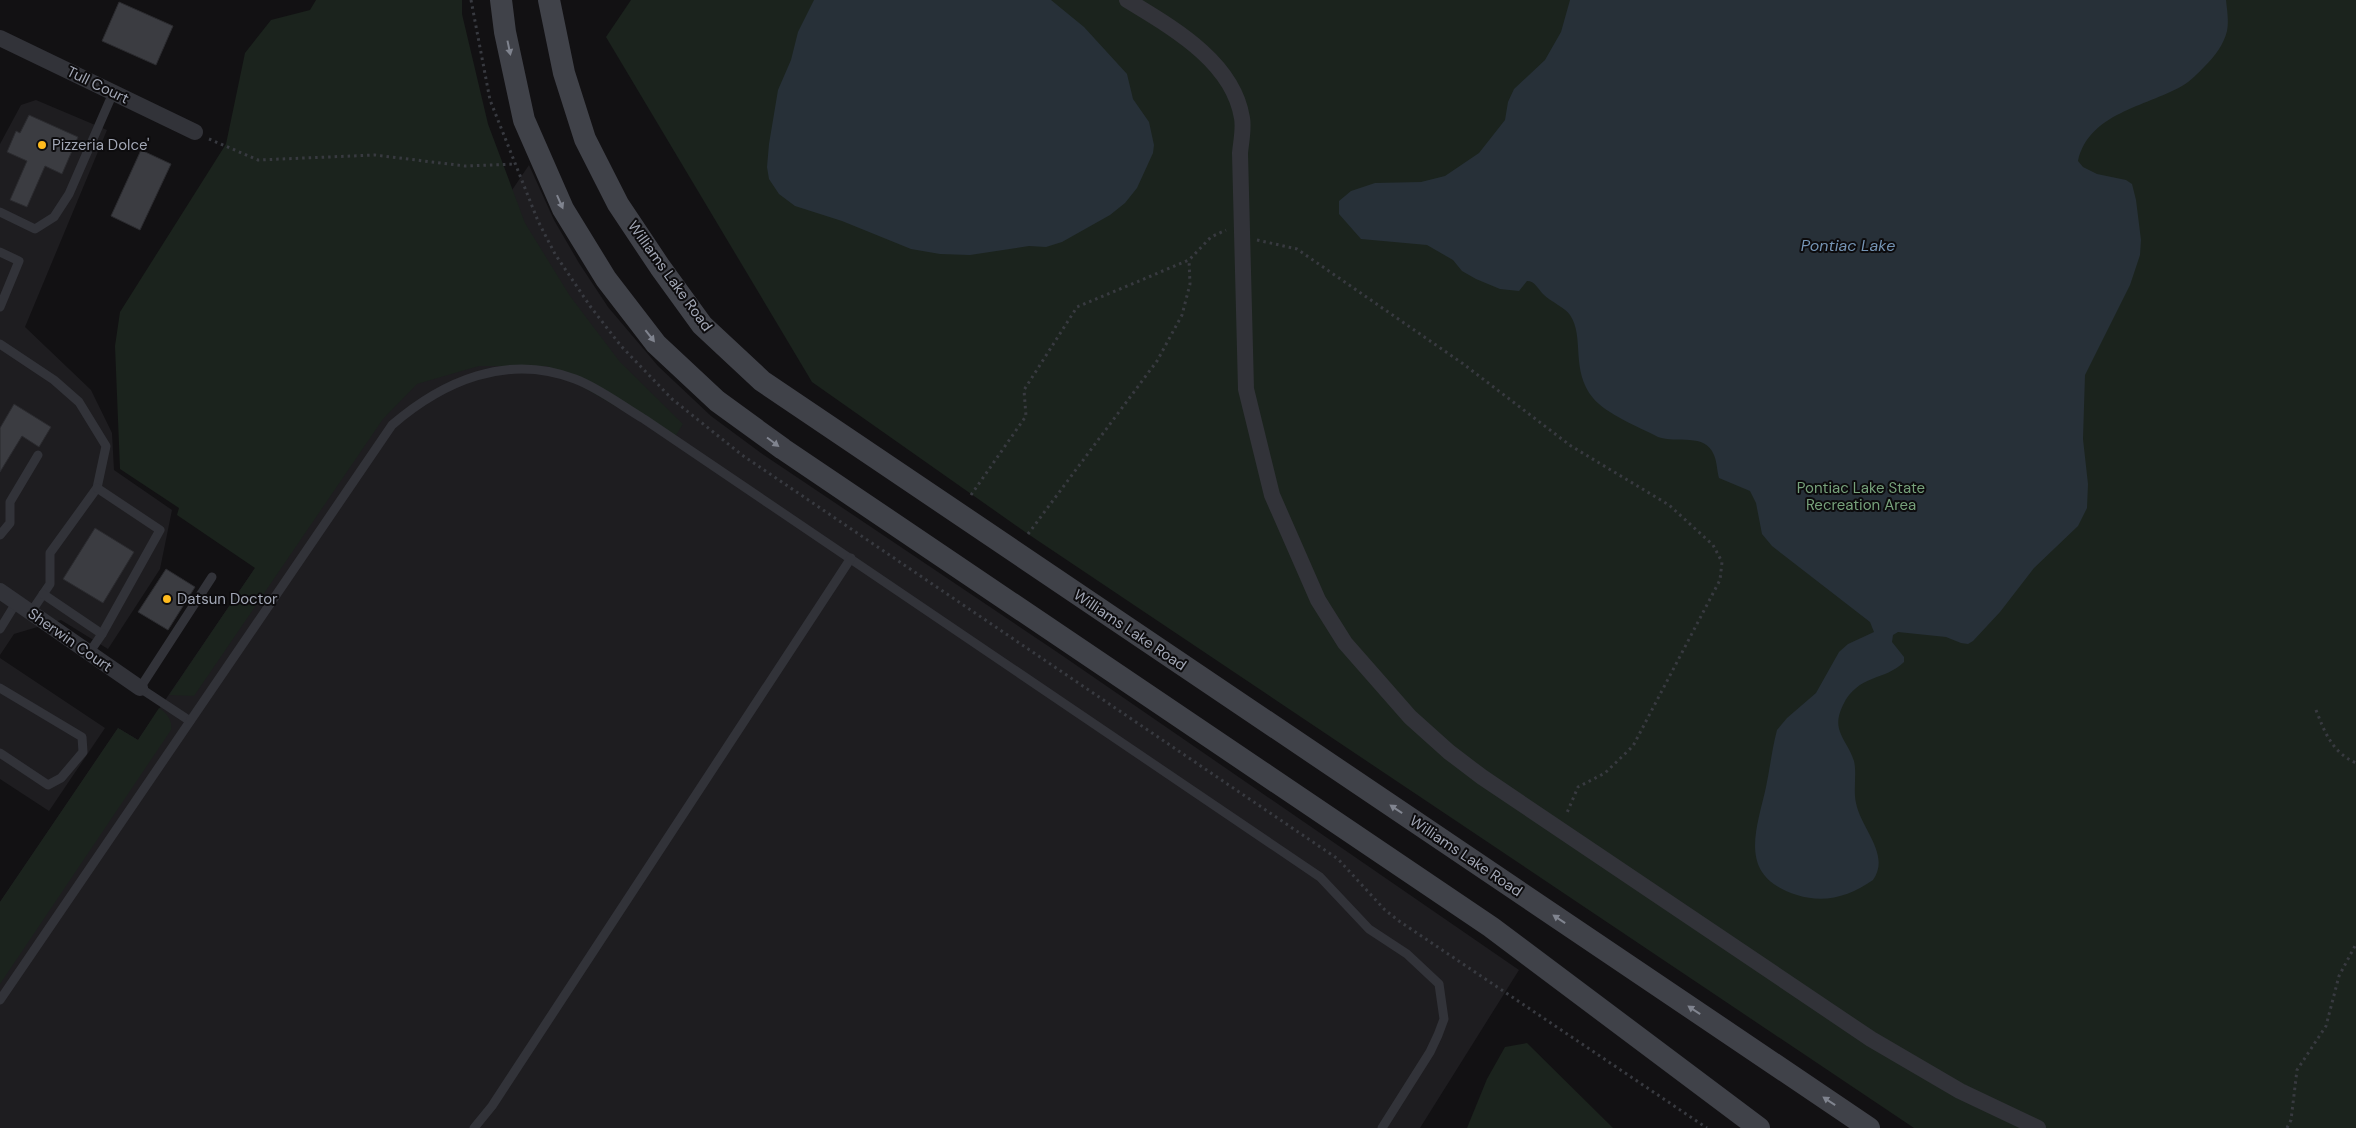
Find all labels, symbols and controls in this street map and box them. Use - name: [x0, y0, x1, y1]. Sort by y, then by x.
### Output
- one-way arrow: [505, 41, 513, 56]
- street label: Tull Court: [64, 61, 132, 109]
- place label: Pizzeria Dolce': [52, 135, 149, 155]
- marker: Pizzeria Dolce': [36, 139, 48, 151]
- one-way arrow: [556, 195, 564, 209]
- street label: Williams Lake Road: [623, 217, 717, 335]
- water label: Pontiac Lake: [1801, 235, 1895, 256]
- one-way arrow: [645, 329, 656, 342]
- one-way arrow: [766, 437, 780, 447]
- park label: Pontiac Lake State Recreation Area: [1797, 478, 1925, 515]
- street label: Williams Lake Road: [1070, 585, 1190, 675]
- place label: Datsun Doctor: [177, 589, 278, 609]
- marker: Datsun Doctor: [161, 593, 173, 605]
- street label: Sherwin Court: [24, 603, 116, 677]
- one-way arrow: [1389, 804, 1402, 814]
- street label: Williams Lake Road: [1406, 811, 1526, 901]
- one-way arrow: [1553, 914, 1566, 924]
- one-way arrow: [1687, 1005, 1701, 1015]
- one-way arrow: [1822, 1096, 1836, 1106]

